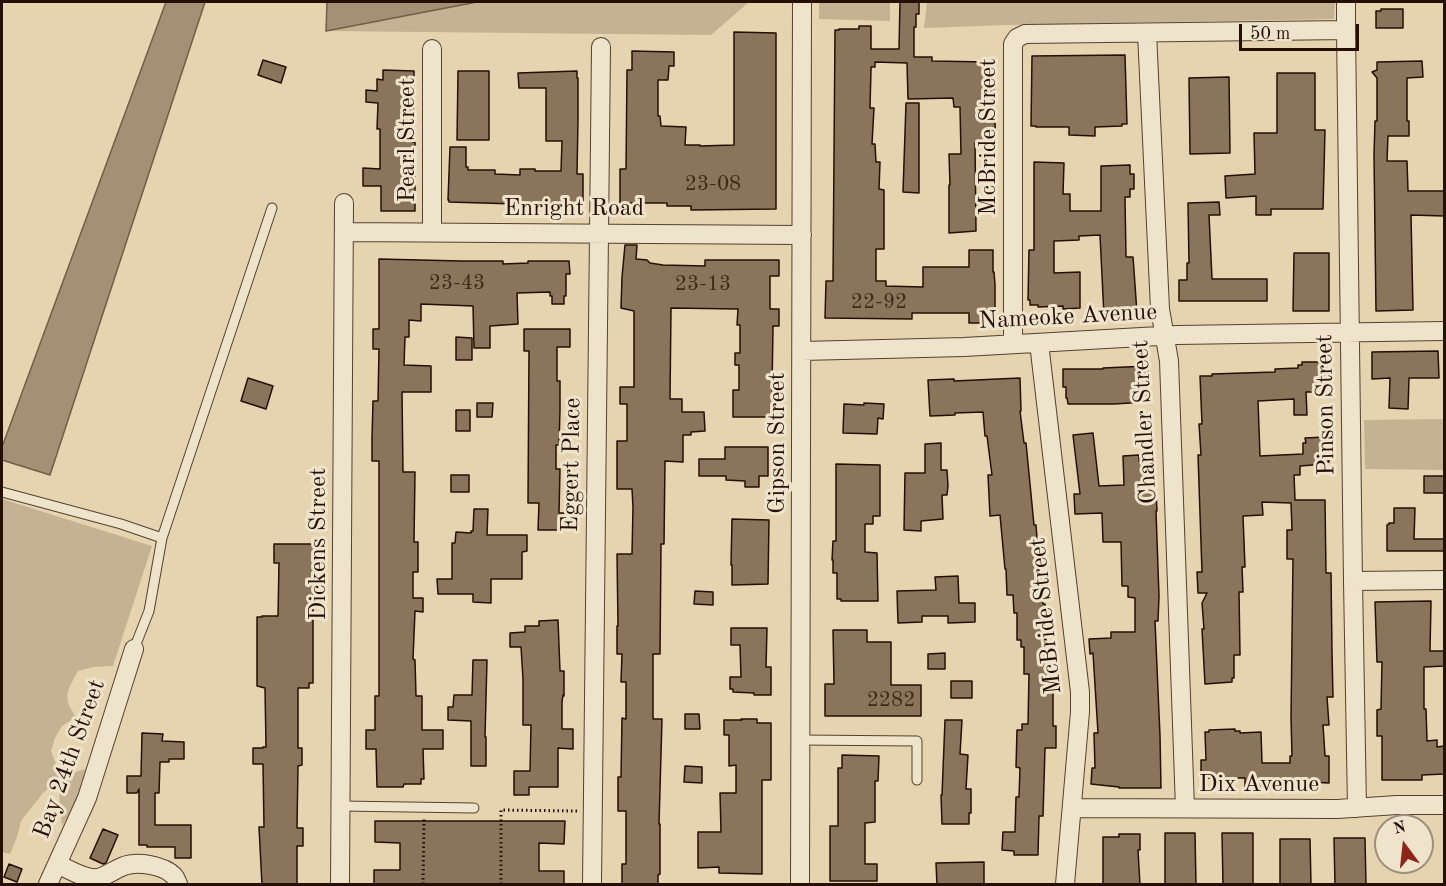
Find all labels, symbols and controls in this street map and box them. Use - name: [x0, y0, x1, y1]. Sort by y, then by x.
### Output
- scale bar: [1242, 12, 1362, 50]
- text: 50 m: [1250, 25, 1290, 43]
- street label: McBride Street: [975, 58, 1003, 216]
- street label: Pearl Street: [394, 78, 422, 202]
- house number: 23-08: [685, 171, 741, 197]
- street label: Enright Road: [504, 195, 644, 223]
- house number: 23-43: [429, 270, 485, 296]
- house number: 23-13: [675, 271, 731, 297]
- house number: 22-92: [851, 289, 907, 315]
- street label: Nameoke Avenue: [978, 298, 1158, 336]
- street label: Pinson Street: [1310, 334, 1342, 476]
- street label: Chandler Street: [1126, 339, 1164, 505]
- street label: Gipson Street: [764, 372, 792, 514]
- street label: Eggert Place: [556, 397, 588, 533]
- street label: Dickens Street: [305, 468, 333, 620]
- street label: McBride Street: [1023, 536, 1069, 696]
- street label: Bay 24th Street: [28, 676, 112, 842]
- house number: 2282: [867, 687, 915, 713]
- street label: Dix Avenue: [1199, 771, 1319, 799]
- north arrow: [1374, 814, 1434, 874]
- text: N: [1392, 819, 1408, 838]

